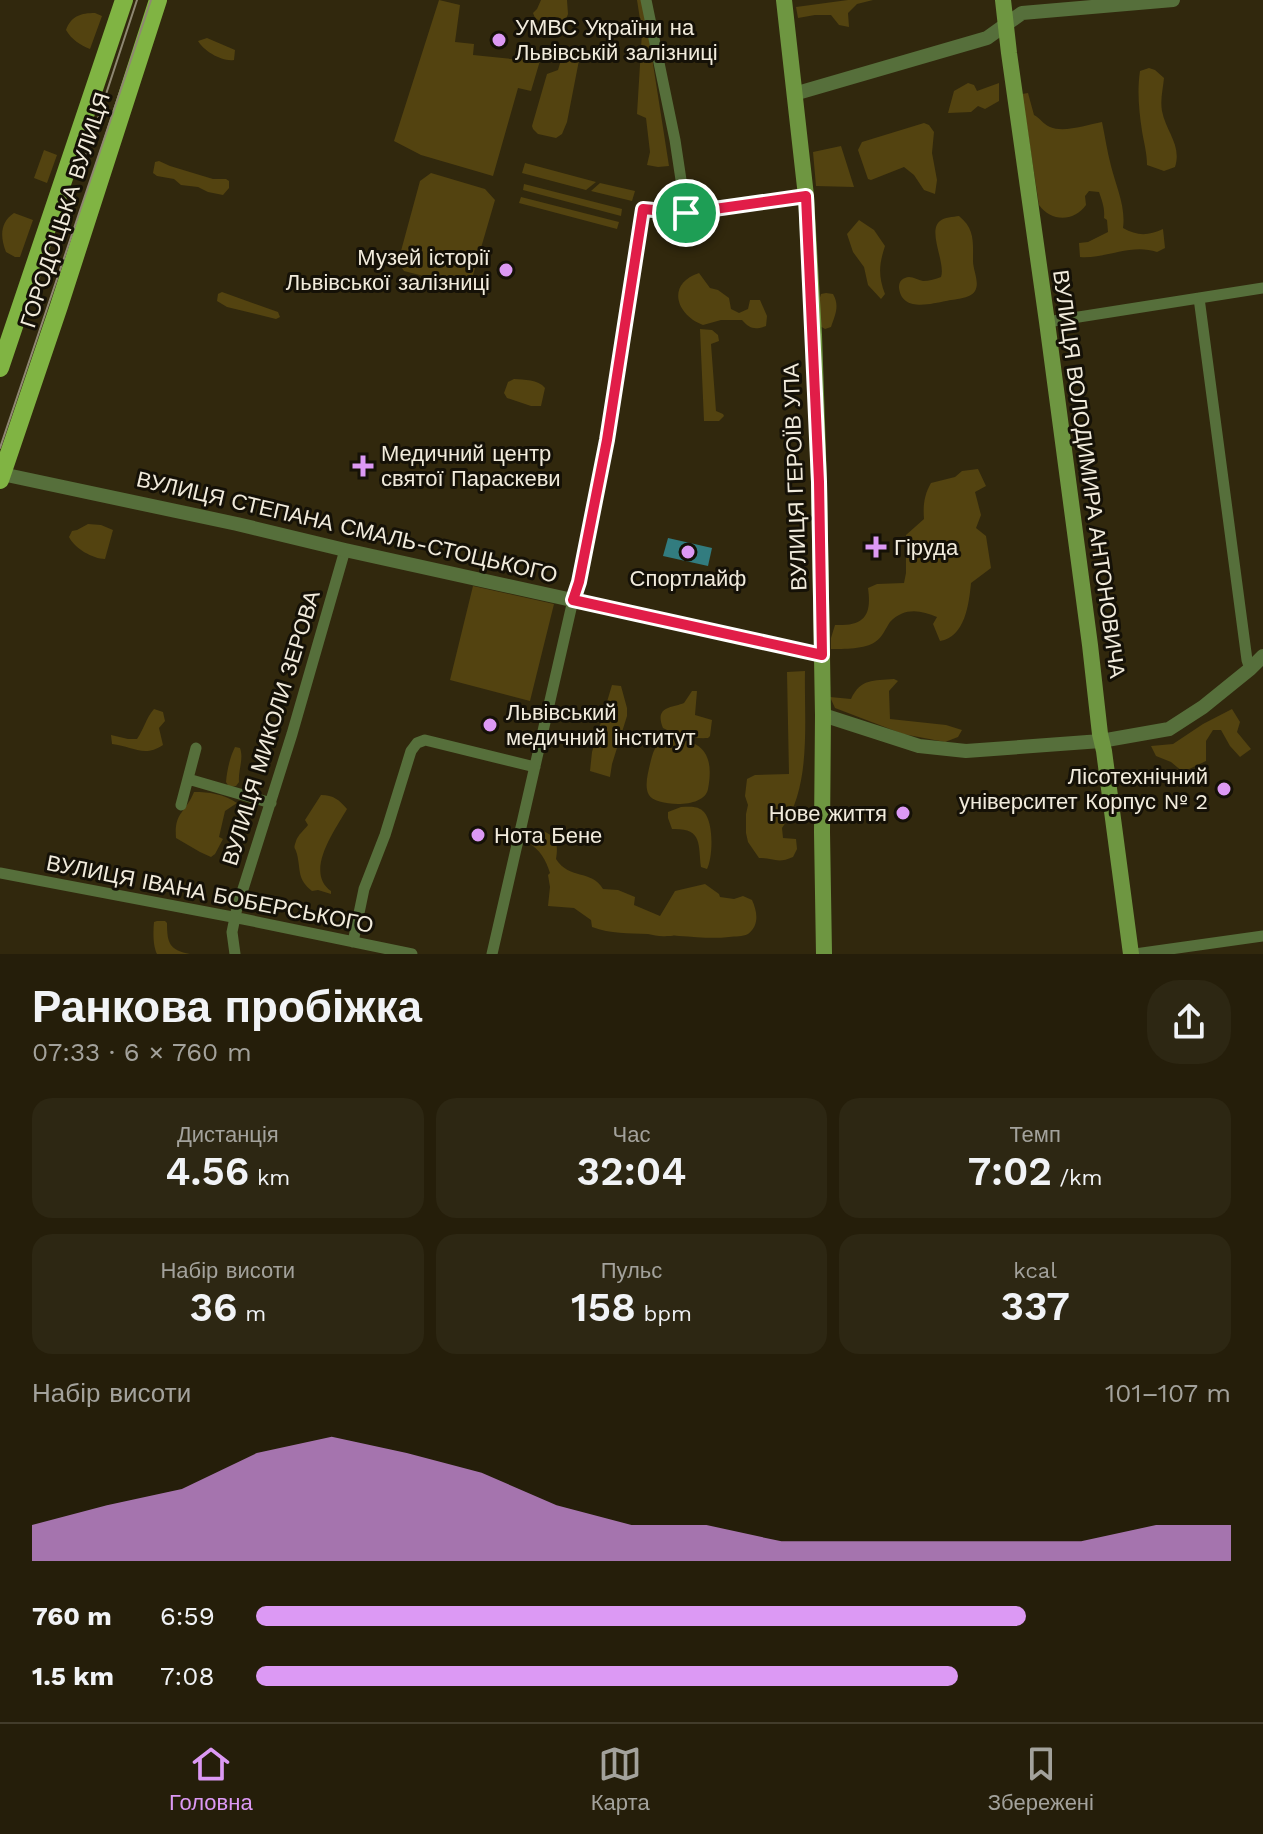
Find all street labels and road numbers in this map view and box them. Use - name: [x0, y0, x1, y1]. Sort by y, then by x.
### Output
- street label: ГОРОДОЦЬКА ВУЛИЦЯ: [15, 89, 115, 331]
- street label: ВУЛИЦЯ ВОЛОДИМИРА АНТОНОВИЧА: [1048, 268, 1130, 680]
- street label: ВУЛИЦЯ ГЕРОЇВ УПА: [779, 362, 811, 591]
- street label: ВУЛИЦЯ СТЕПАНА СМАЛЬ-СТОЦЬКОГО: [134, 466, 560, 588]
- street label: ВУЛИЦЯ МИКОЛИ ЗЕРОВА: [217, 587, 325, 869]
- street label: ВУЛИЦЯ ІВАНА БОБЕРСЬКОГО: [44, 850, 376, 938]

